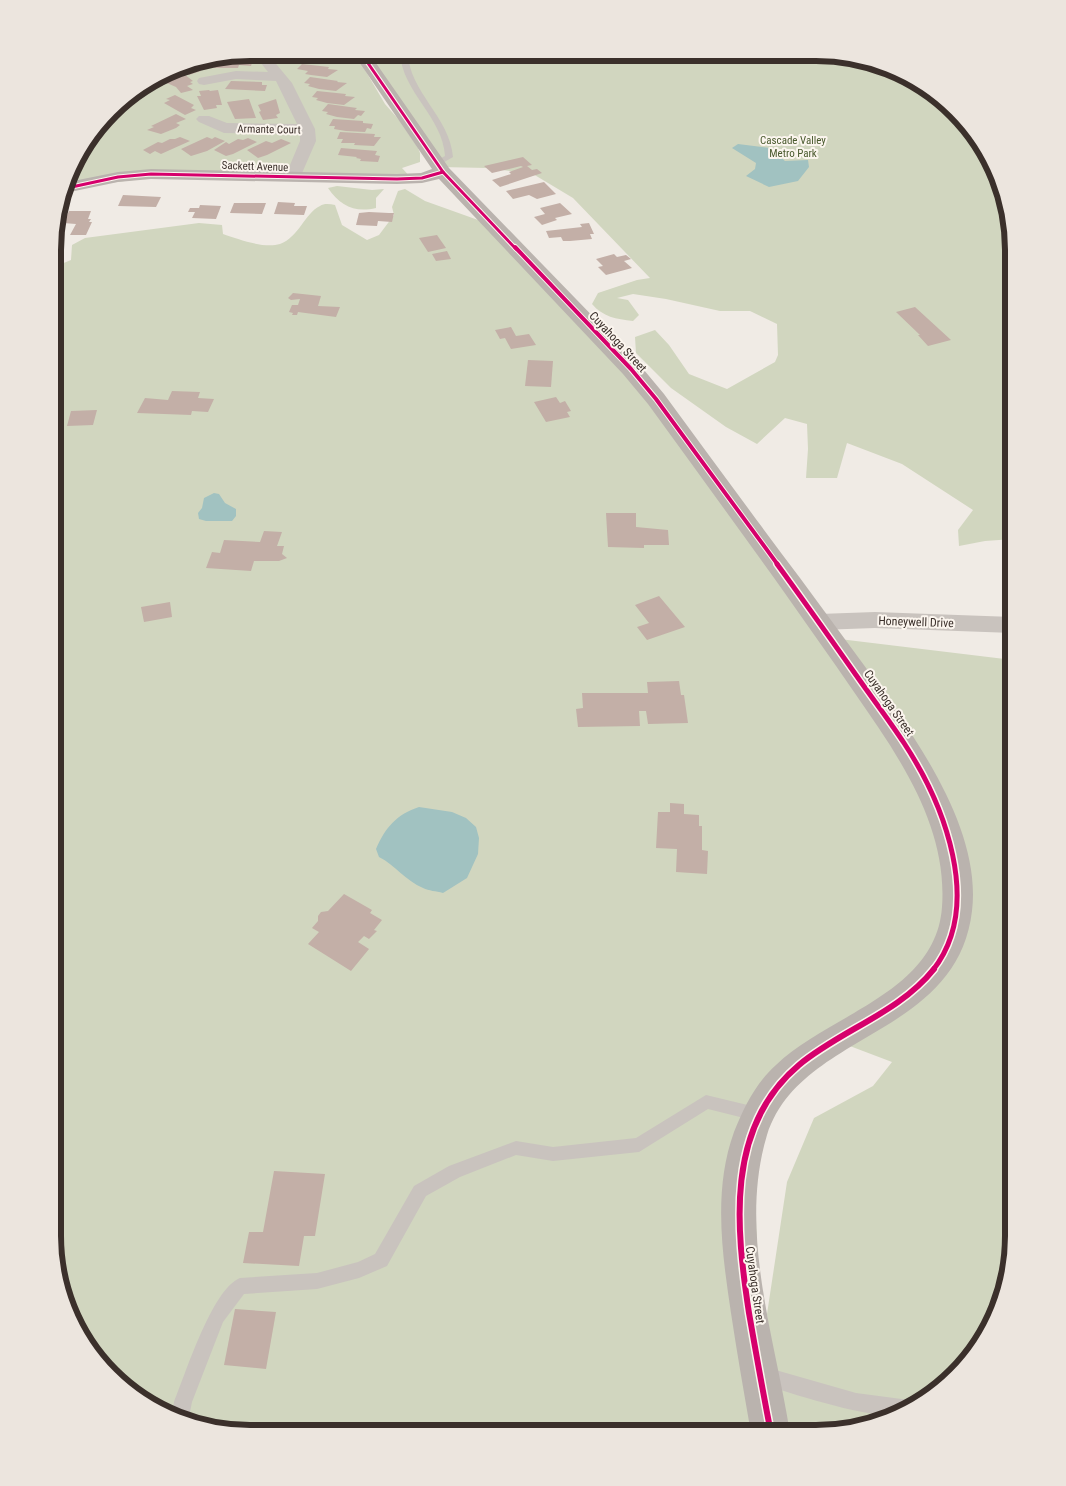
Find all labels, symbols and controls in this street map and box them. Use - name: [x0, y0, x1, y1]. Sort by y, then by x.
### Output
- street label: Armante Court: [237, 122, 301, 137]
- park label: Cascade Valley Metro Park: [760, 134, 826, 160]
- street label: Sackett Avenue: [221, 159, 289, 174]
- street label: Cuyahoga Street: [586, 309, 650, 375]
- street label: Honeywell Drive: [878, 614, 954, 630]
- street label: Cuyahoga Street: [861, 667, 917, 739]
- street label: Cuyahoga Street: [743, 1246, 767, 1325]

